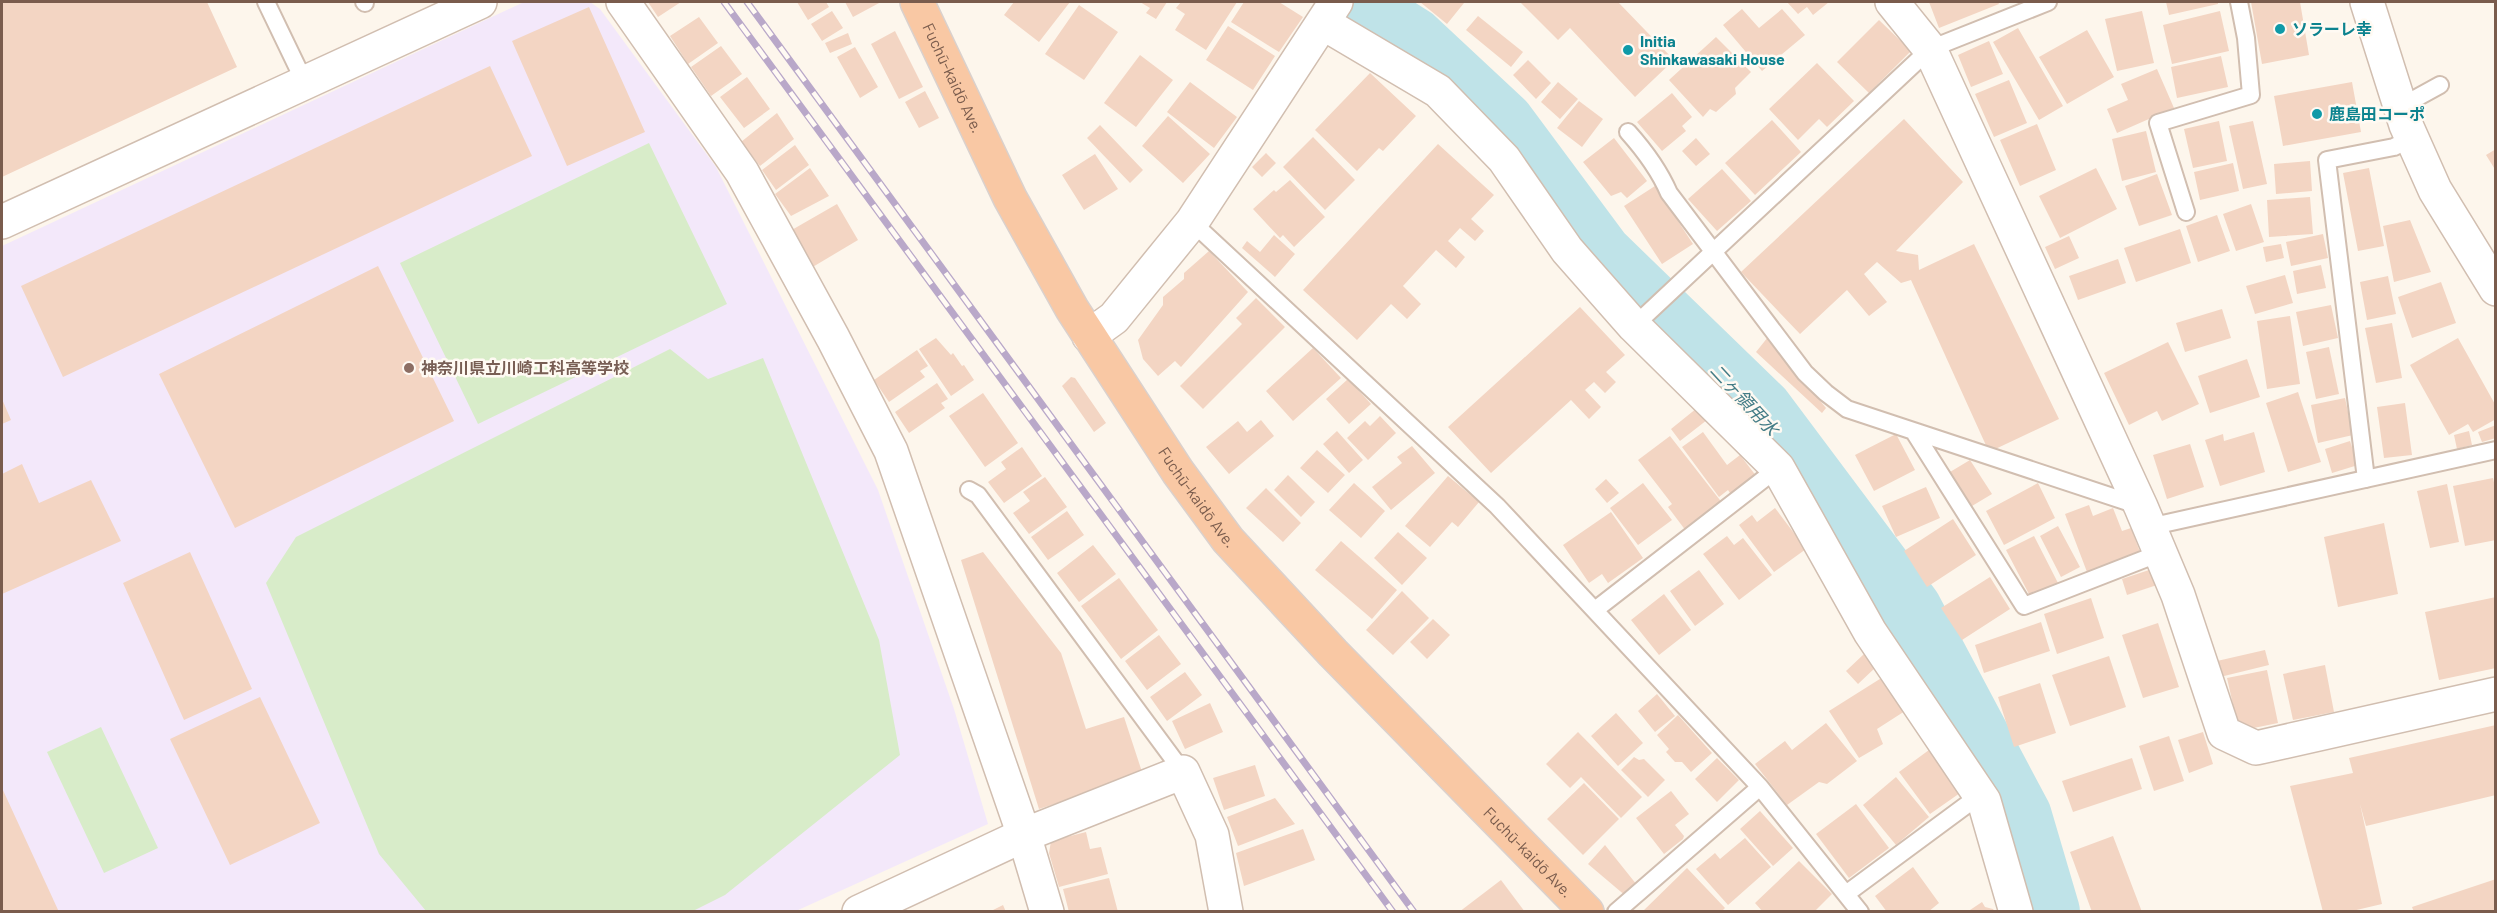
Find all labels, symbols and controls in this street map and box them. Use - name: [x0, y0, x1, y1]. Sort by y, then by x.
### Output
- place label: ソラーレ幸: [2292, 19, 2372, 38]
- street label: Fuchū-kaidō Ave.: [919, 20, 988, 136]
- marker: ソラーレ幸: [2273, 22, 2287, 36]
- place label: Initia Shinkawasaki House: [1640, 31, 1785, 68]
- marker: Initia Shinkawasaki House: [1621, 43, 1635, 57]
- place label: 鹿島田コーポ: [2329, 104, 2425, 123]
- marker: 鹿島田コーポ: [2310, 107, 2324, 121]
- place label: 神奈川県立川崎工科高等学校: [421, 358, 629, 377]
- water label: 二ヶ領用水: [1706, 359, 1785, 441]
- marker: 神奈川県立川崎工科高等学校: [402, 361, 416, 375]
- street label: Fuchū-kaidō Ave.: [1155, 443, 1240, 551]
- street label: Fuchū-kaidō Ave.: [1480, 802, 1577, 901]

